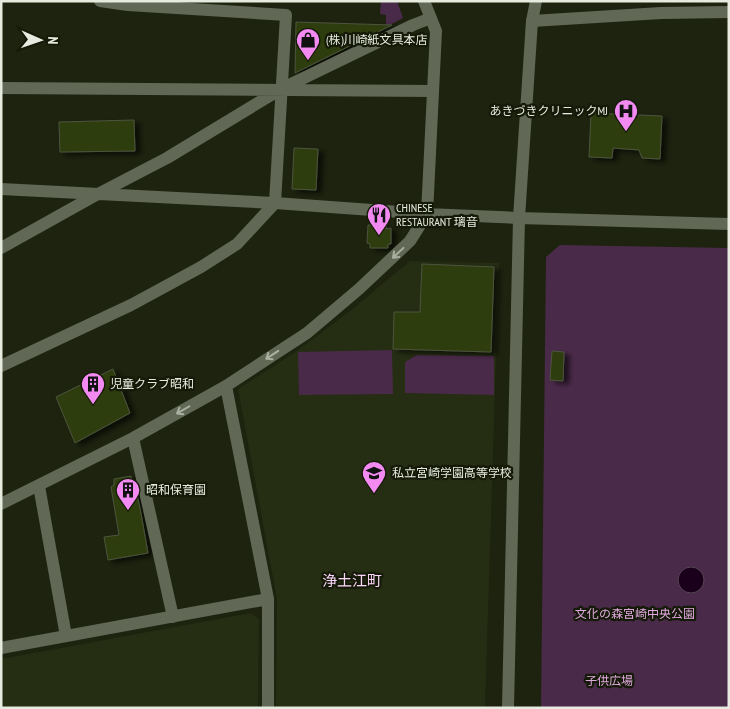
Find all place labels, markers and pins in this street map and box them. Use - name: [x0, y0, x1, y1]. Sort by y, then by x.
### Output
- shop icon: (株)川崎紙文具本店: [295, 27, 321, 61]
- place label: (株)川崎紙文具本店: [326, 32, 428, 47]
- hospital icon: あきづきクリニックMJ: [613, 98, 639, 132]
- place label: あきづきクリニックMJ: [489, 103, 608, 118]
- place label: CHINESE RESTAURANT 璃音: [396, 200, 478, 229]
- restaurant icon: CHINESE RESTAURANT 璃音: [366, 202, 392, 236]
- building icon: 児童クラブ昭和: [80, 371, 106, 405]
- place label: 児童クラブ昭和: [110, 376, 194, 391]
- school or university icon: 私立宮崎学園高等学校: [361, 460, 387, 494]
- place label: 私立宮崎学園高等学校: [392, 465, 512, 480]
- building icon: 昭和保育園: [115, 477, 141, 511]
- place label: 昭和保育園: [146, 482, 206, 497]

